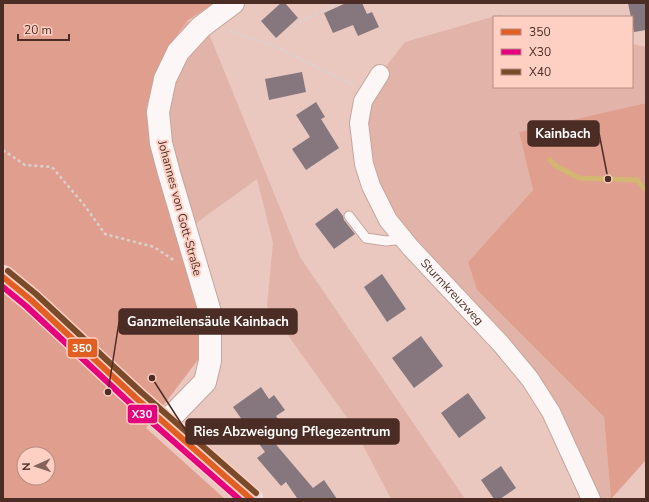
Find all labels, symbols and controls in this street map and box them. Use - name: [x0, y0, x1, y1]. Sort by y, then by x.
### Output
- scale bar: [18, 16, 69, 42]
- legend: [493, 16, 633, 88]
- text: 20 m: [24, 22, 52, 38]
- text: 350: [529, 24, 551, 40]
- text: X30: [529, 44, 551, 60]
- text: X40: [529, 64, 551, 80]
- callout: Kainbach: [528, 121, 599, 146]
- text: Kainbach: [535, 125, 591, 143]
- street label: Johannes von Gott-Straße: [154, 138, 206, 277]
- street label: Sturmkreuzweg: [417, 255, 487, 328]
- callout: Ganzmeilensäule Kainbach: [119, 309, 297, 334]
- text: Ganzmeilensäule Kainbach: [127, 313, 289, 331]
- line badge: 350: [67, 338, 98, 358]
- text: 350: [72, 341, 92, 356]
- line badge: X30: [127, 404, 158, 424]
- text: X30: [131, 407, 153, 422]
- callout: Ries Abzweigung Pflegezentrum: [186, 419, 399, 444]
- text: Ries Abzweigung Pflegezentrum: [193, 423, 391, 441]
- north arrow: [16, 446, 56, 486]
- text: N: [19, 462, 34, 471]

